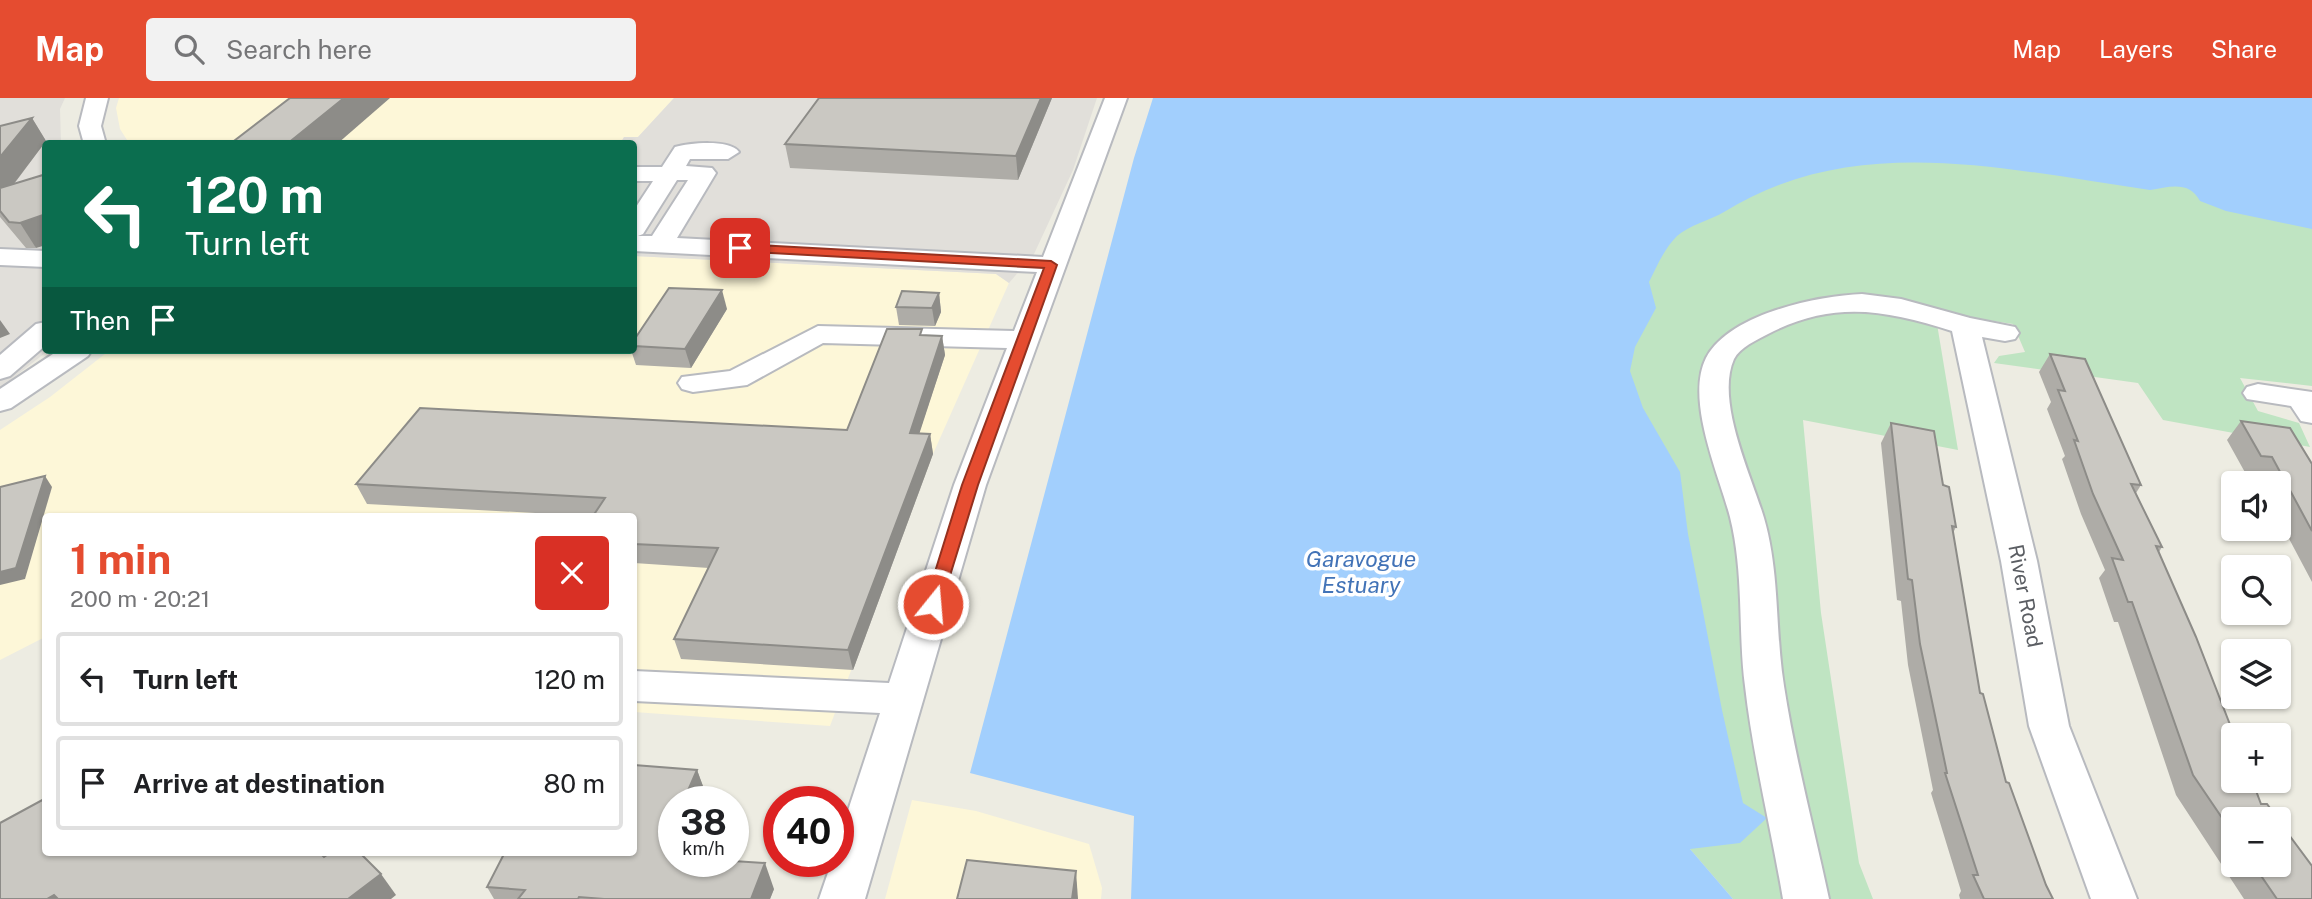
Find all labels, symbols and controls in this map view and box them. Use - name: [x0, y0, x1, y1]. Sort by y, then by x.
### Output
- search box: [146, 18, 636, 81]
- text: Map: [35, 30, 104, 68]
- icon: search: [170, 30, 208, 68]
- text: Search here: [226, 34, 372, 65]
- text: Map: [2012, 35, 2061, 63]
- text: Layers: [2099, 35, 2173, 63]
- text: Share: [2211, 35, 2277, 63]
- text: 120 m: [185, 166, 324, 224]
- icon: left: [70, 168, 161, 259]
- pin: [710, 218, 770, 278]
- text: Turn left: [185, 225, 310, 262]
- icon: arrive: [721, 229, 759, 267]
- icon: arrive: [144, 301, 182, 339]
- text: Then: [70, 305, 130, 336]
- map controls: [2221, 471, 2291, 877]
- button: sound: [2221, 471, 2291, 541]
- text: 1 min: [70, 534, 171, 583]
- button: close: [535, 536, 609, 610]
- street label: River Road: [2003, 542, 2048, 650]
- water label: Garavogue Estuary: [1306, 545, 1416, 598]
- button: search: [2221, 555, 2291, 625]
- position arrow: [896, 567, 970, 641]
- text: 200 m · 20:21: [70, 585, 210, 612]
- button: layers: [2221, 639, 2291, 709]
- icon: left: [74, 660, 112, 698]
- text: Turn left: [133, 664, 238, 695]
- text: 120 m: [534, 664, 605, 695]
- button: +: [2221, 723, 2291, 793]
- icon: arrive: [74, 764, 112, 802]
- text: Arrive at destination: [133, 768, 385, 799]
- text: 80 m: [544, 768, 605, 799]
- speed limit sign: 40: [763, 786, 854, 877]
- text: 38: [680, 802, 727, 843]
- button: −: [2221, 807, 2291, 877]
- text: km/h: [682, 838, 725, 859]

